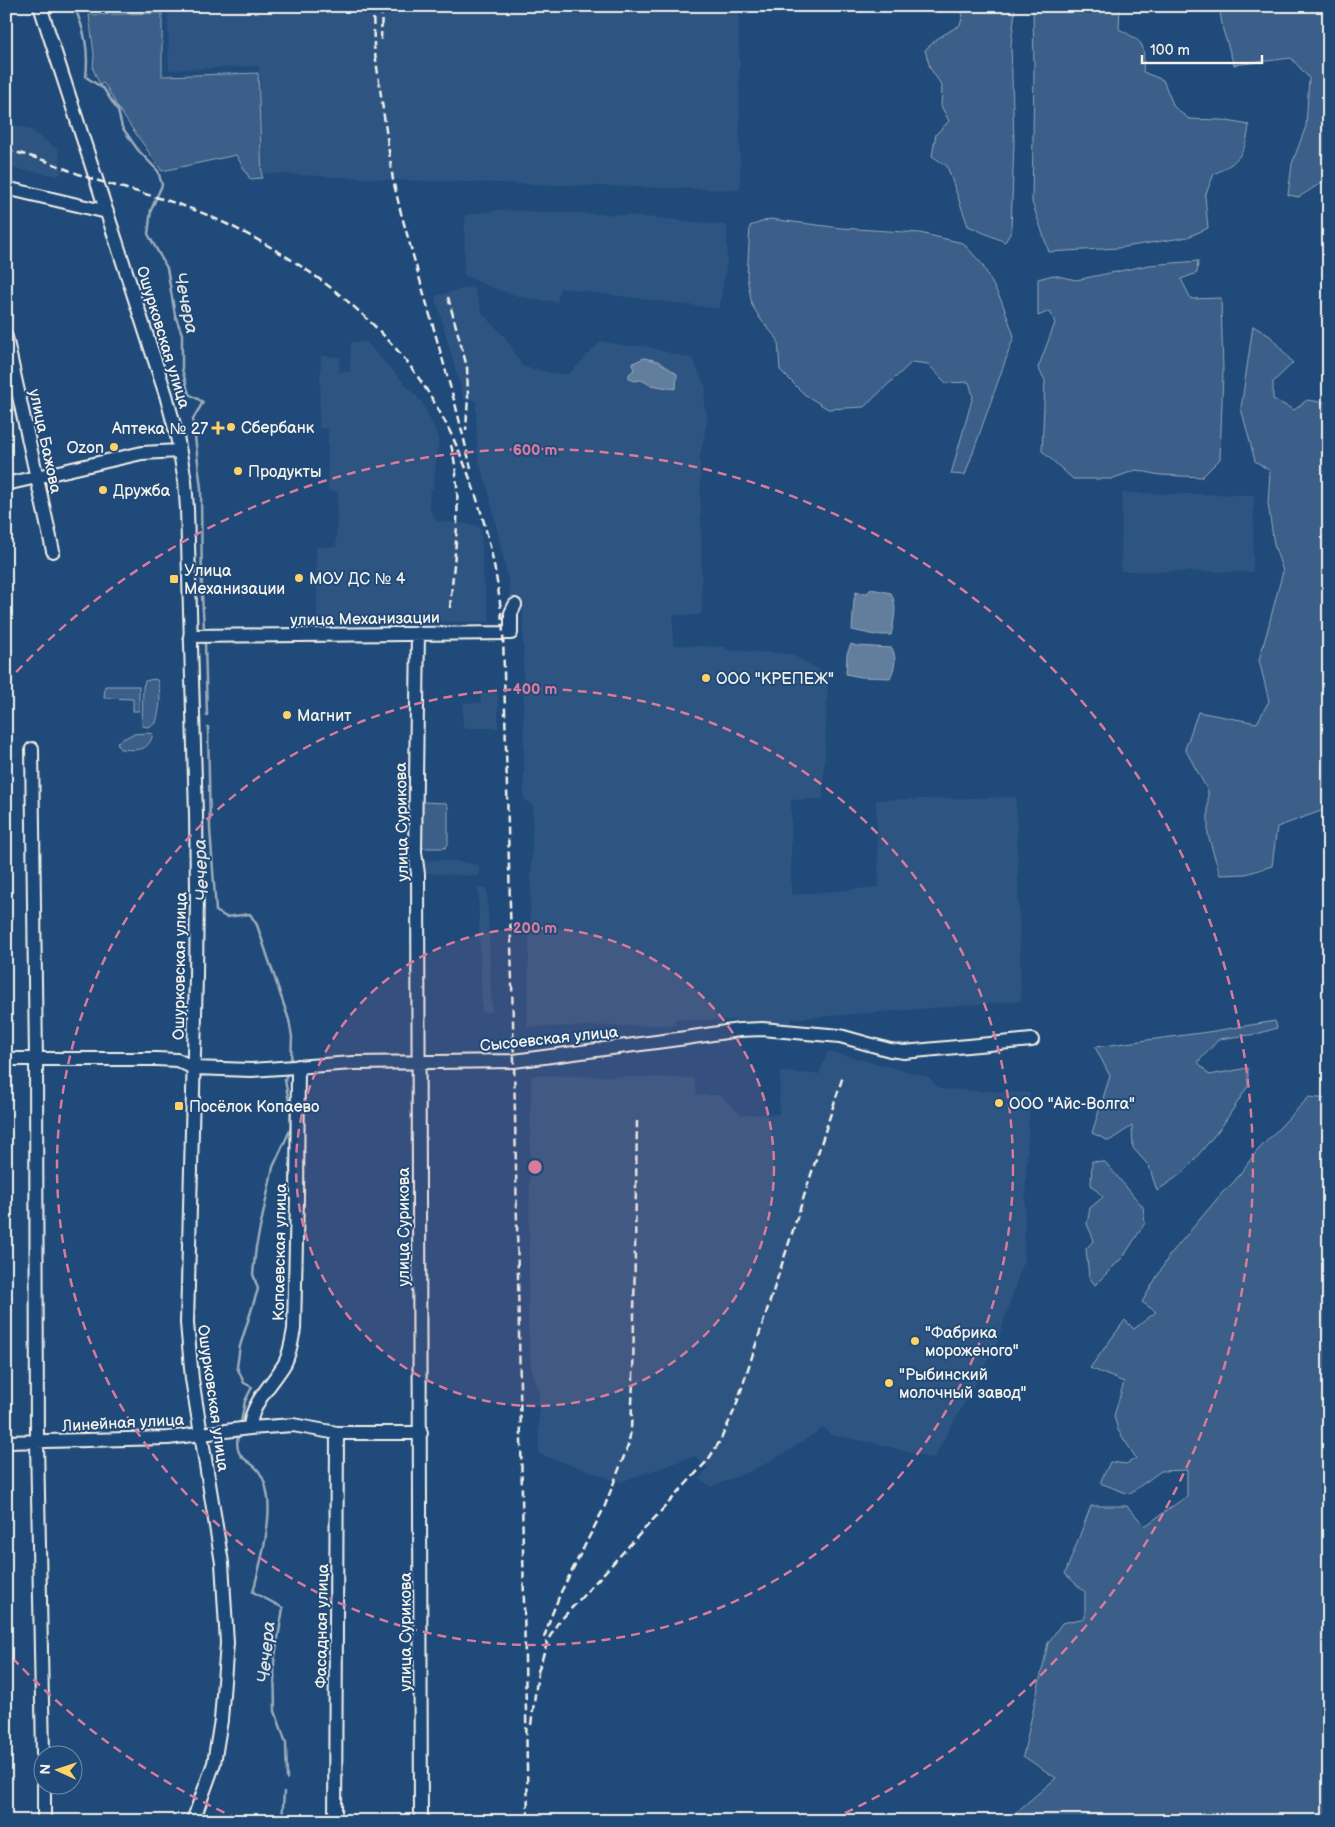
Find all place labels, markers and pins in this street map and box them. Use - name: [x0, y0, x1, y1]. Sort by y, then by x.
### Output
- place label: Сбербанк: [241, 419, 315, 438]
- place label: Аптека № 27: [111, 420, 208, 439]
- marker: Сбербанк: [225, 421, 237, 433]
- marker: Аптека № 27: [212, 422, 224, 434]
- place label: Ozon: [66, 439, 104, 458]
- marker: Ozon: [108, 441, 120, 453]
- place label: Продукты: [248, 463, 321, 482]
- marker: Продукты: [232, 465, 244, 477]
- place label: Дружба: [113, 482, 171, 501]
- marker: Дружба: [97, 484, 109, 496]
- place label: Улица Механизации: [184, 562, 285, 599]
- place label: МОУ ДС № 4: [309, 570, 406, 589]
- marker: МОУ ДС № 4: [293, 572, 305, 584]
- marker: Улица Механизации: [168, 573, 180, 585]
- place label: ООО "КРЕПЕЖ": [716, 670, 834, 689]
- marker: ООО "КРЕПЕЖ": [700, 672, 712, 684]
- place label: Магнит: [297, 707, 352, 726]
- marker: Магнит: [281, 709, 293, 721]
- place label: ООО "Айс-Волга": [1009, 1095, 1135, 1114]
- marker: ООО "Айс-Волга": [993, 1097, 1005, 1109]
- place label: Посёлок Копаево: [189, 1098, 319, 1117]
- marker: Посёлок Копаево: [173, 1100, 185, 1112]
- centre of rings: [526, 1158, 544, 1176]
- place label: "Фабрика мороженого": [925, 1324, 1019, 1361]
- marker: "Фабрика мороженого": [909, 1335, 921, 1347]
- place label: "Рыбинский молочный завод": [899, 1366, 1027, 1403]
- marker: "Рыбинский молочный завод": [883, 1377, 895, 1389]

